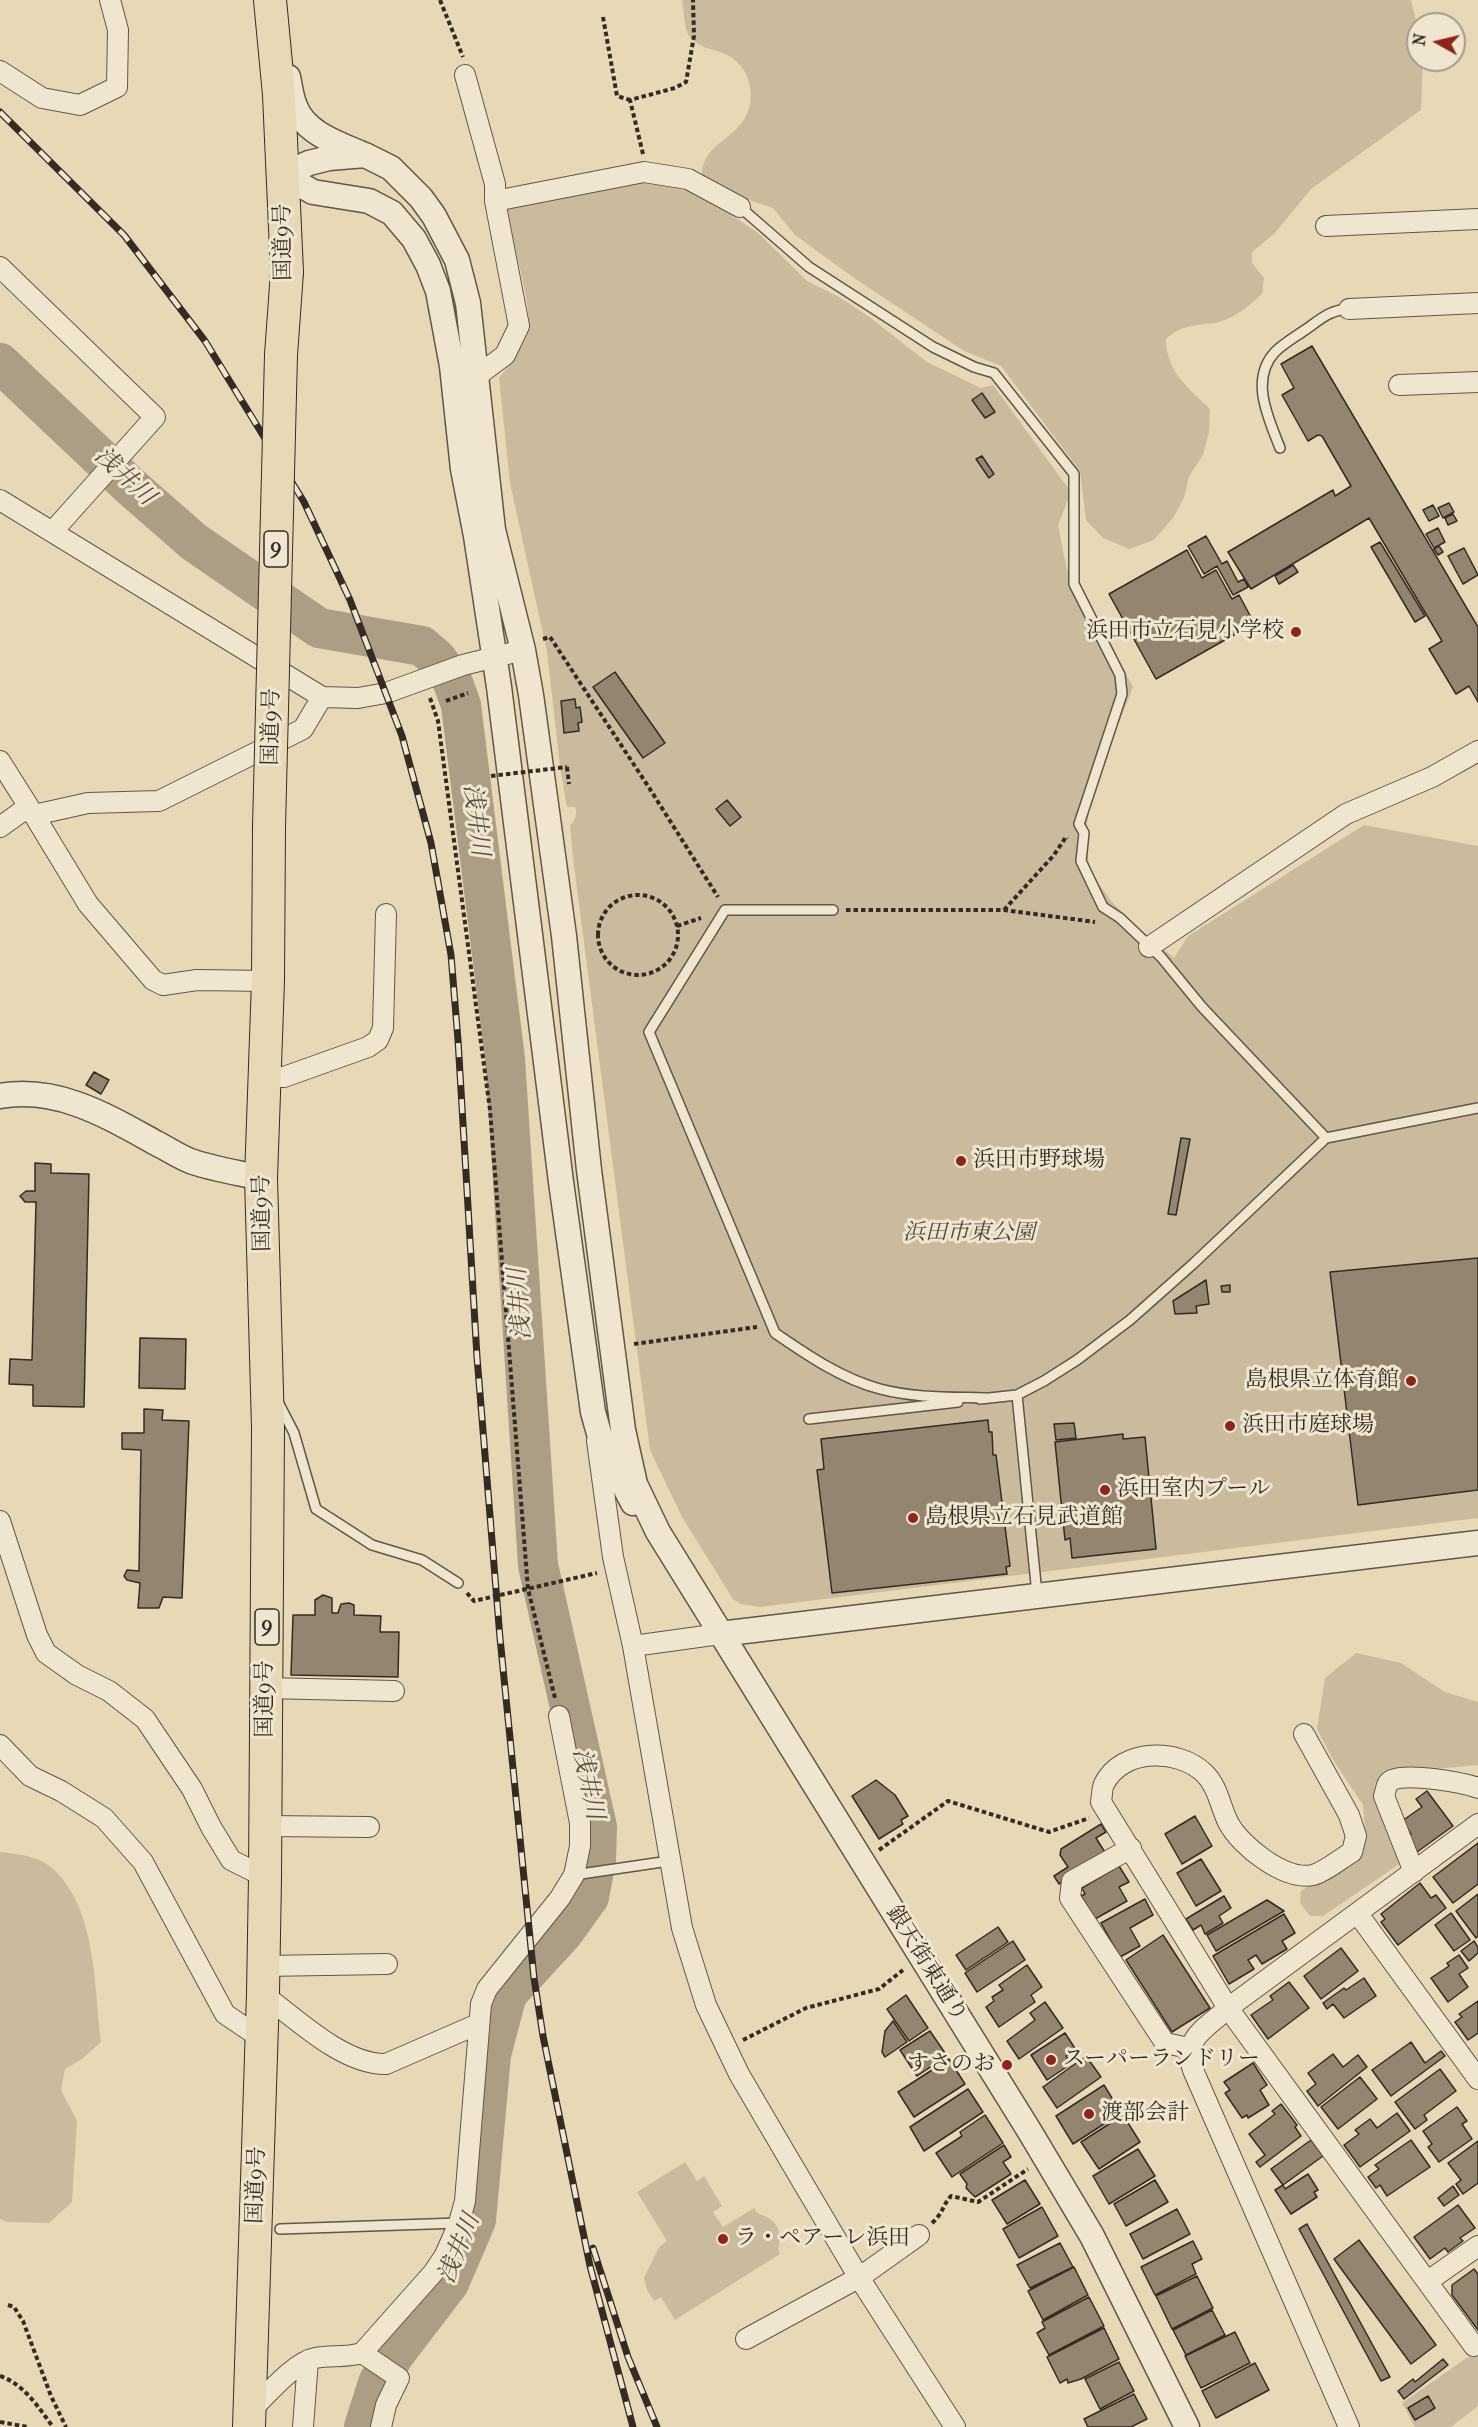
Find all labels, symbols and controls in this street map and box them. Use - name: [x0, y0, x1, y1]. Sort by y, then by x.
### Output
- north arrow: [1406, 12, 1466, 72]
- text: N: [1409, 32, 1430, 47]
- street label: 国道9号: [270, 203, 298, 281]
- water label: 浅井川: [88, 442, 160, 512]
- road number: 9: [264, 531, 288, 567]
- place label: 浜田市立石見小学校: [1086, 619, 1284, 645]
- marker: 浜田市立石見小学校: [1289, 625, 1303, 639]
- street label: 国道9号: [258, 688, 286, 766]
- water label: 浅井川: [456, 783, 494, 857]
- place label: 浜田市野球場: [973, 1148, 1105, 1174]
- marker: 浜田市野球場: [954, 1154, 968, 1168]
- street label: 国道9号: [249, 1174, 277, 1252]
- park label: 浜田市東公園: [903, 1221, 1035, 1247]
- water label: 浅井川: [504, 1267, 538, 1341]
- place label: 島根県立体育館: [1245, 1368, 1399, 1394]
- marker: 島根県立体育館: [1404, 1374, 1418, 1388]
- place label: 浜田市庭球場: [1242, 1413, 1374, 1439]
- marker: 浜田市庭球場: [1223, 1419, 1237, 1433]
- place label: 浜田室内プール: [1117, 1477, 1270, 1503]
- marker: 浜田室内プール: [1098, 1483, 1112, 1497]
- place label: 島根県立石見武道館: [925, 1505, 1123, 1531]
- marker: 島根県立石見武道館: [906, 1511, 920, 1525]
- road number: 9: [255, 1609, 279, 1645]
- street label: 国道9号: [253, 1660, 279, 1738]
- water label: 浅井川: [565, 1746, 609, 1822]
- street label: 銀天街東通り: [880, 1901, 972, 2027]
- place label: スーパーランドリー: [1063, 2047, 1260, 2073]
- place label: すさのお: [907, 2052, 995, 2078]
- marker: スーパーランドリー: [1044, 2053, 1058, 2067]
- marker: すさのお: [1000, 2058, 1014, 2072]
- place label: 渡部会計: [1101, 2101, 1189, 2127]
- marker: 渡部会計: [1082, 2107, 1096, 2121]
- street label: 国道9号: [242, 2146, 272, 2224]
- water label: 浅井川: [433, 2210, 487, 2288]
- place label: ラ・ペアーレ浜田: [735, 2226, 910, 2252]
- marker: ラ・ペアーレ浜田: [716, 2232, 730, 2246]

